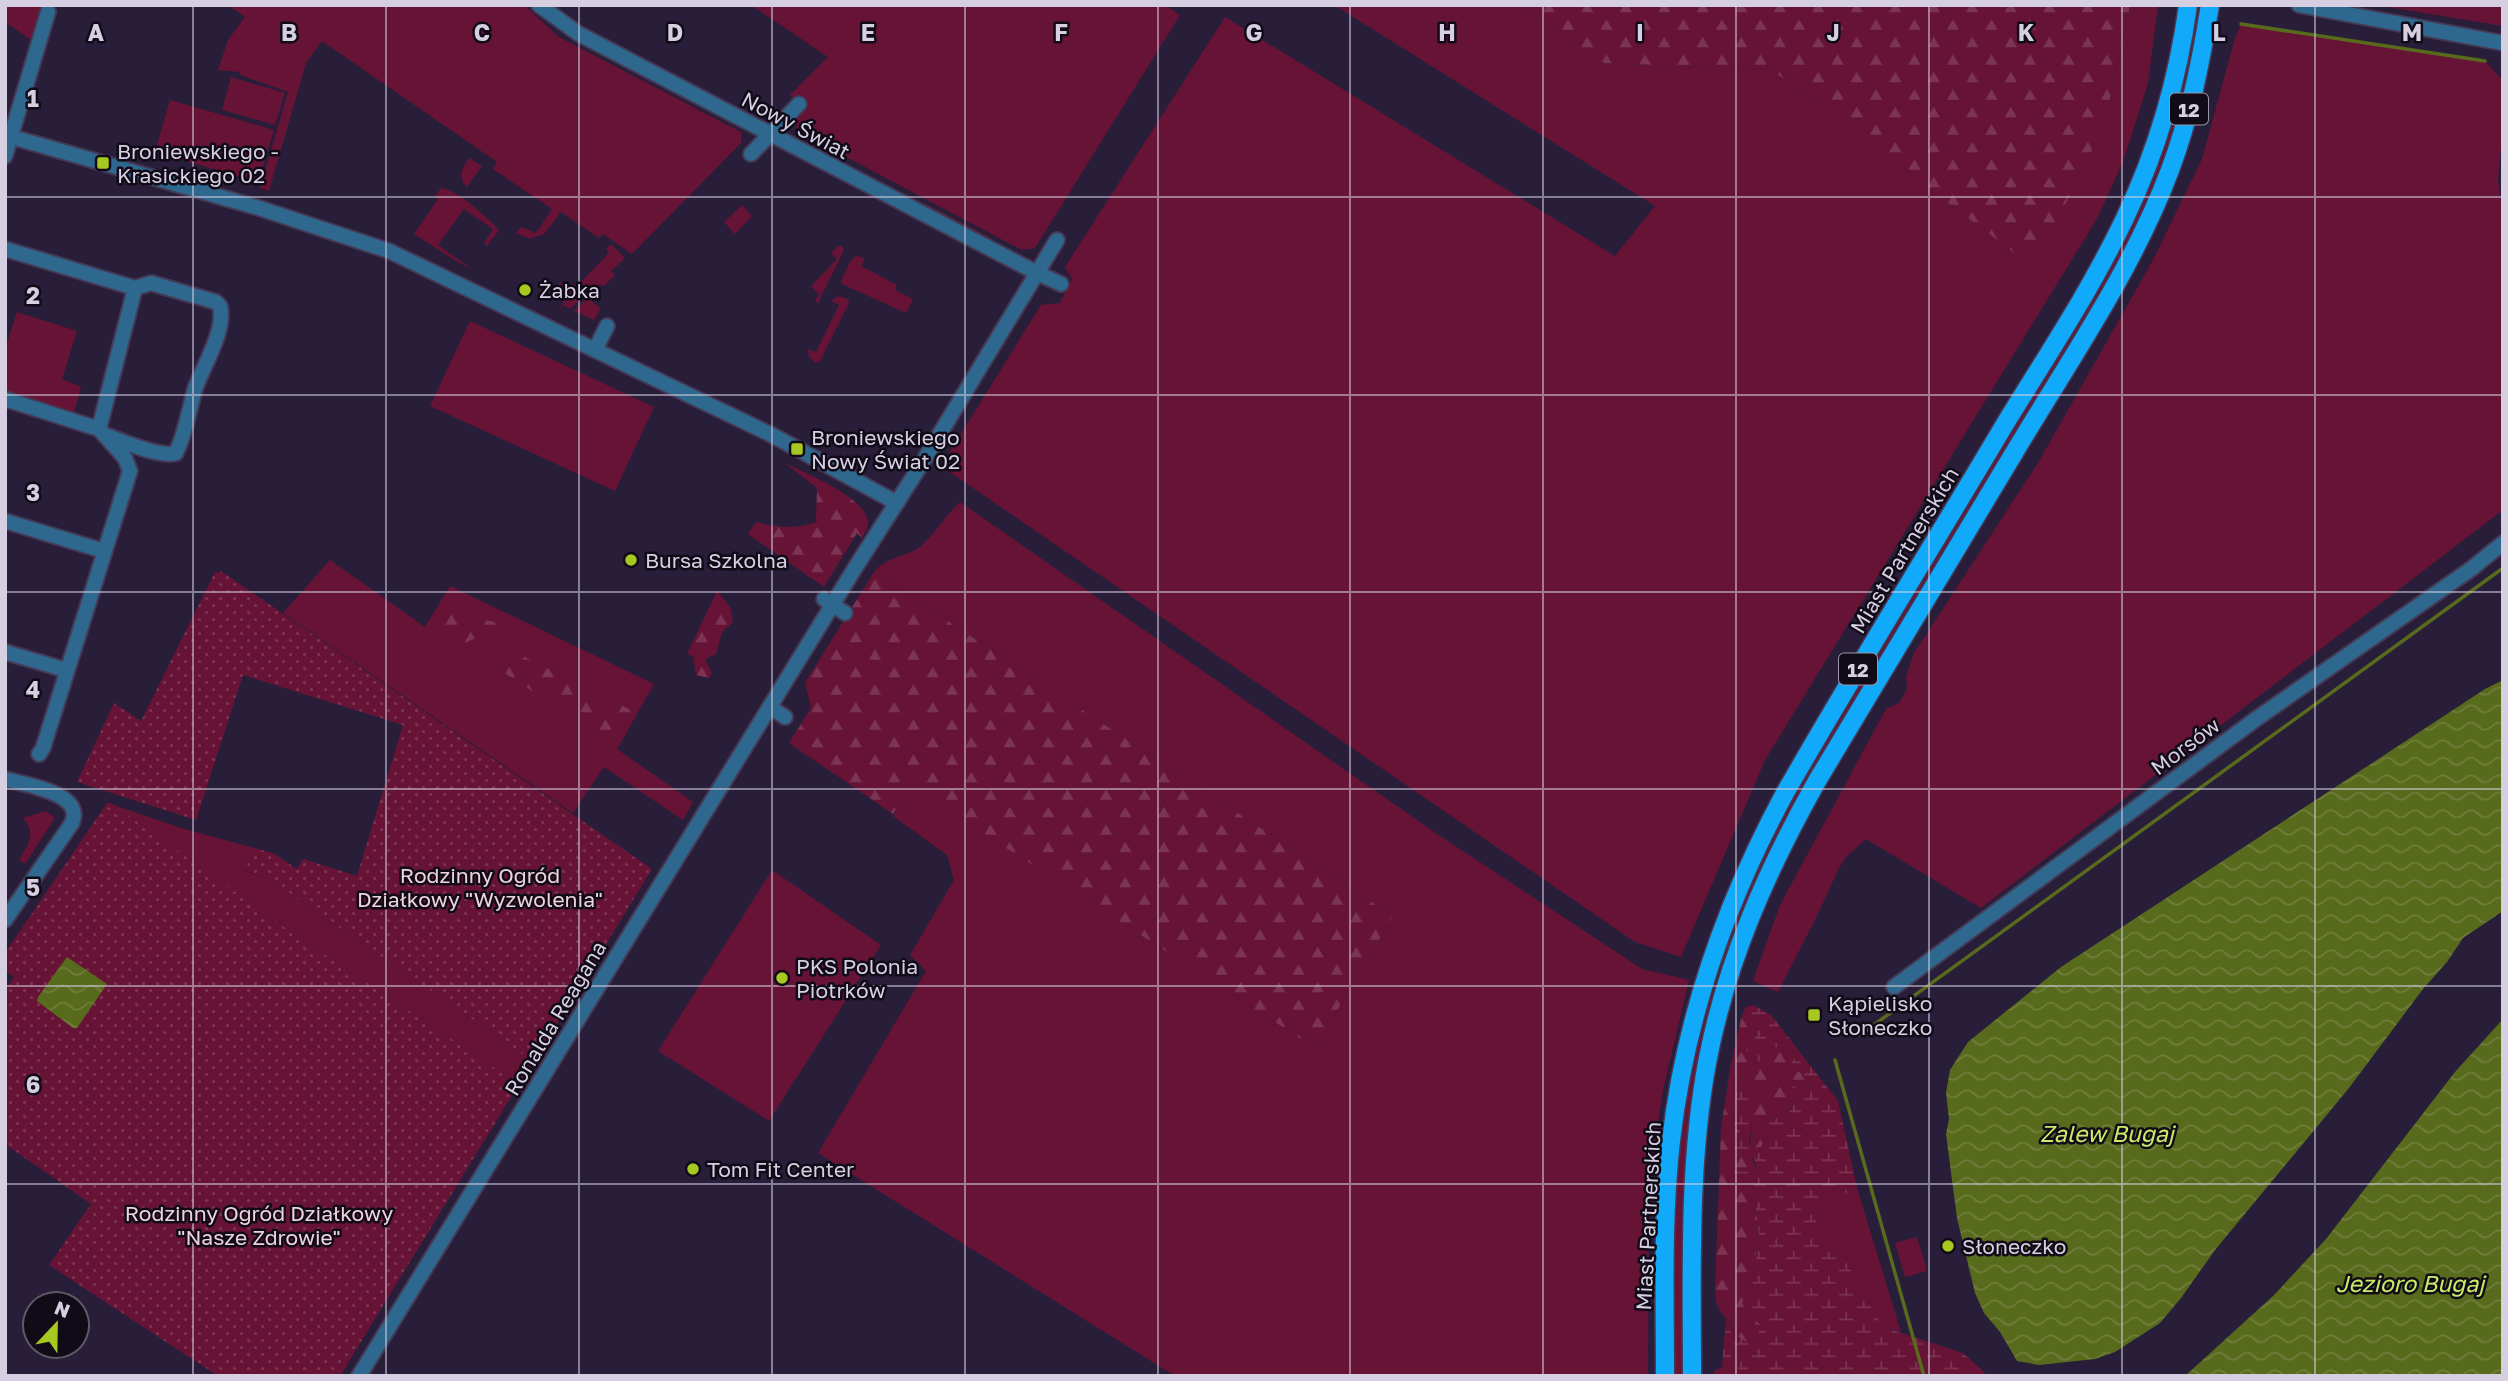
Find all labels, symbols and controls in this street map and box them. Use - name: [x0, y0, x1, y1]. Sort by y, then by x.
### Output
- text: A: [88, 18, 105, 46]
- text: B: [281, 18, 297, 46]
- text: C: [474, 18, 490, 46]
- text: D: [667, 18, 683, 46]
- text: E: [861, 18, 875, 46]
- text: F: [1054, 18, 1068, 46]
- text: G: [1246, 18, 1262, 46]
- text: H: [1438, 18, 1456, 46]
- text: I: [1636, 18, 1644, 46]
- text: J: [1826, 18, 1840, 46]
- text: K: [2018, 18, 2035, 46]
- text: L: [2212, 18, 2226, 46]
- text: M: [2402, 18, 2422, 46]
- text: 1: [27, 84, 39, 112]
- street label: Nowy Świat: [737, 86, 855, 164]
- road number: 12: [2170, 94, 2208, 124]
- place label: Broniewskiego - Krasickiego 02: [117, 138, 279, 188]
- marker: Broniewskiego - Krasickiego 02: [95, 155, 111, 171]
- place label: Żabka: [539, 277, 600, 303]
- text: 2: [26, 281, 40, 309]
- marker: Żabka: [517, 282, 533, 298]
- place label: Broniewskiego Nowy Świat 02: [811, 424, 960, 474]
- marker: Broniewskiego Nowy Świat 02: [789, 441, 805, 457]
- street label: Miast Partnerskich: [1844, 462, 1964, 638]
- text: 3: [26, 478, 40, 506]
- place label: Bursa Szkolna: [645, 547, 788, 573]
- marker: Bursa Szkolna: [623, 552, 639, 568]
- road number: 12: [1839, 654, 1877, 684]
- text: 4: [26, 675, 40, 703]
- street label: Morsów: [2145, 712, 2225, 780]
- park label: Rodzinny Ogród Działkowy "Wyzwolenia": [357, 862, 603, 912]
- text: 5: [26, 873, 40, 901]
- street label: Ronalda Reagana: [499, 936, 611, 1100]
- place label: PKS Polonia Piotrków: [796, 953, 918, 1003]
- marker: PKS Polonia Piotrków: [774, 970, 790, 986]
- place label: Kąpielisko Słoneczko: [1828, 990, 1932, 1040]
- marker: Kąpielisko Słoneczko: [1806, 1007, 1822, 1023]
- text: 6: [26, 1070, 40, 1098]
- water label: Zalew Bugaj: [2040, 1119, 2177, 1147]
- street label: Miast Partnerskich: [1630, 1121, 1666, 1311]
- place label: Tom Fit Center: [707, 1156, 854, 1182]
- marker: Tom Fit Center: [685, 1161, 701, 1177]
- park label: Rodzinny Ogród Działkowy "Nasze Zdrowie": [125, 1200, 393, 1250]
- place label: Słoneczko: [1962, 1233, 2066, 1259]
- marker: Słoneczko: [1940, 1238, 1956, 1254]
- water label: Jezioro Bugaj: [2336, 1269, 2487, 1297]
- north arrow: [21, 1290, 91, 1360]
- text: N: [52, 1295, 74, 1322]

